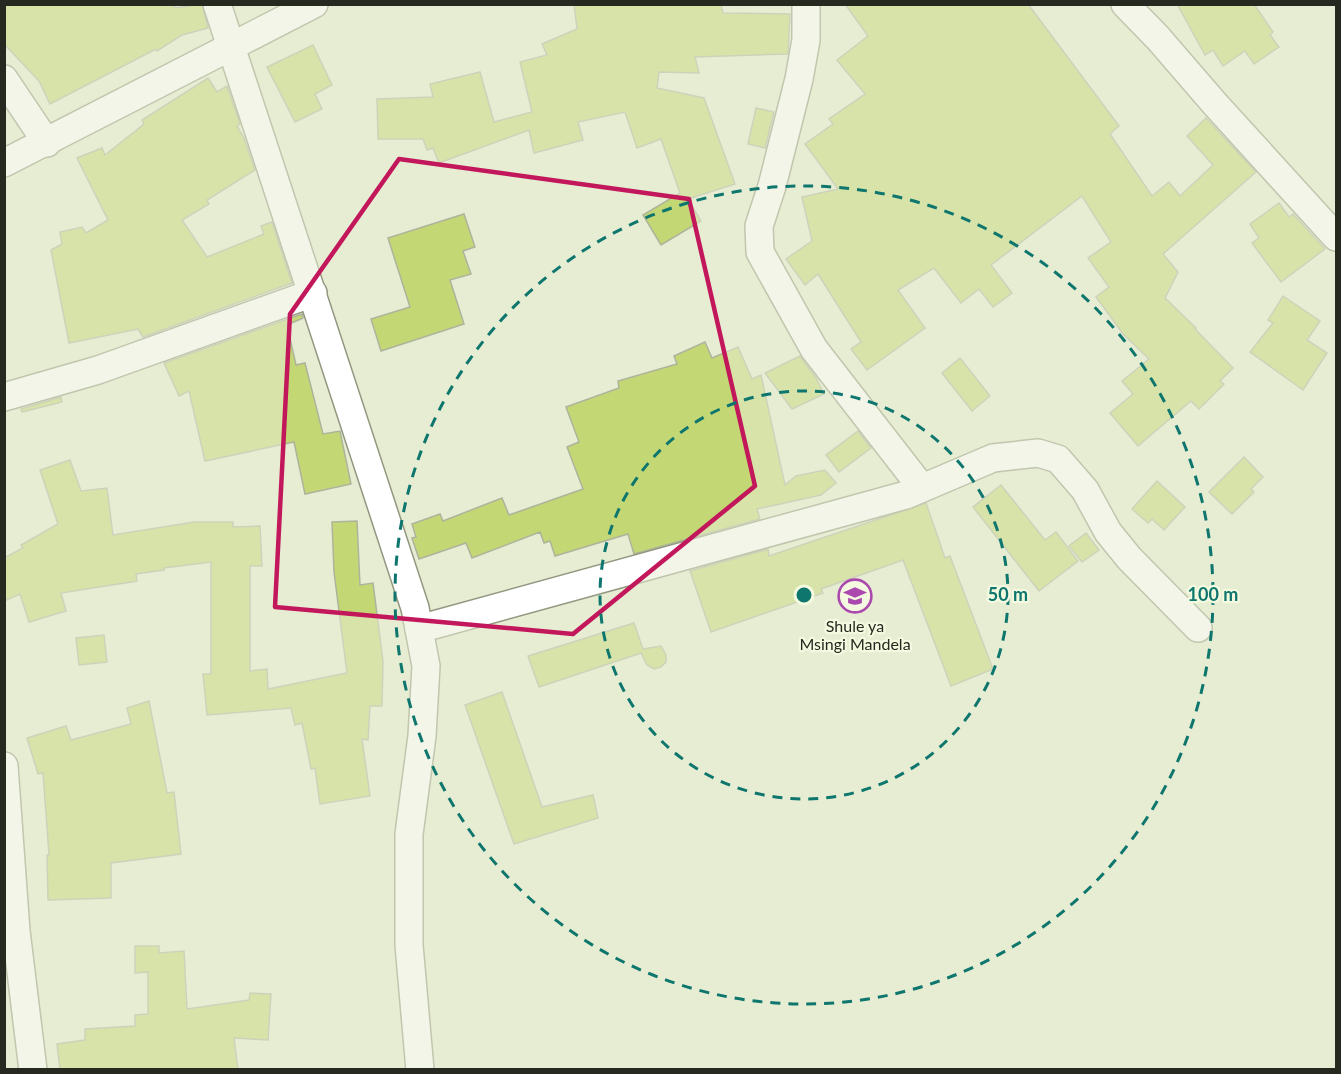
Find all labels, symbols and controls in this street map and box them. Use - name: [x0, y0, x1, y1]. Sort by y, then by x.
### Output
- school or university icon: Shule ya Msingi Mandela: [837, 578, 873, 614]
- text: 50 m: [988, 583, 1028, 605]
- text: 100 m: [1188, 583, 1238, 605]
- centre of rings: [794, 585, 814, 605]
- place label: Shule ya Msingi Mandela: [799, 616, 911, 653]

